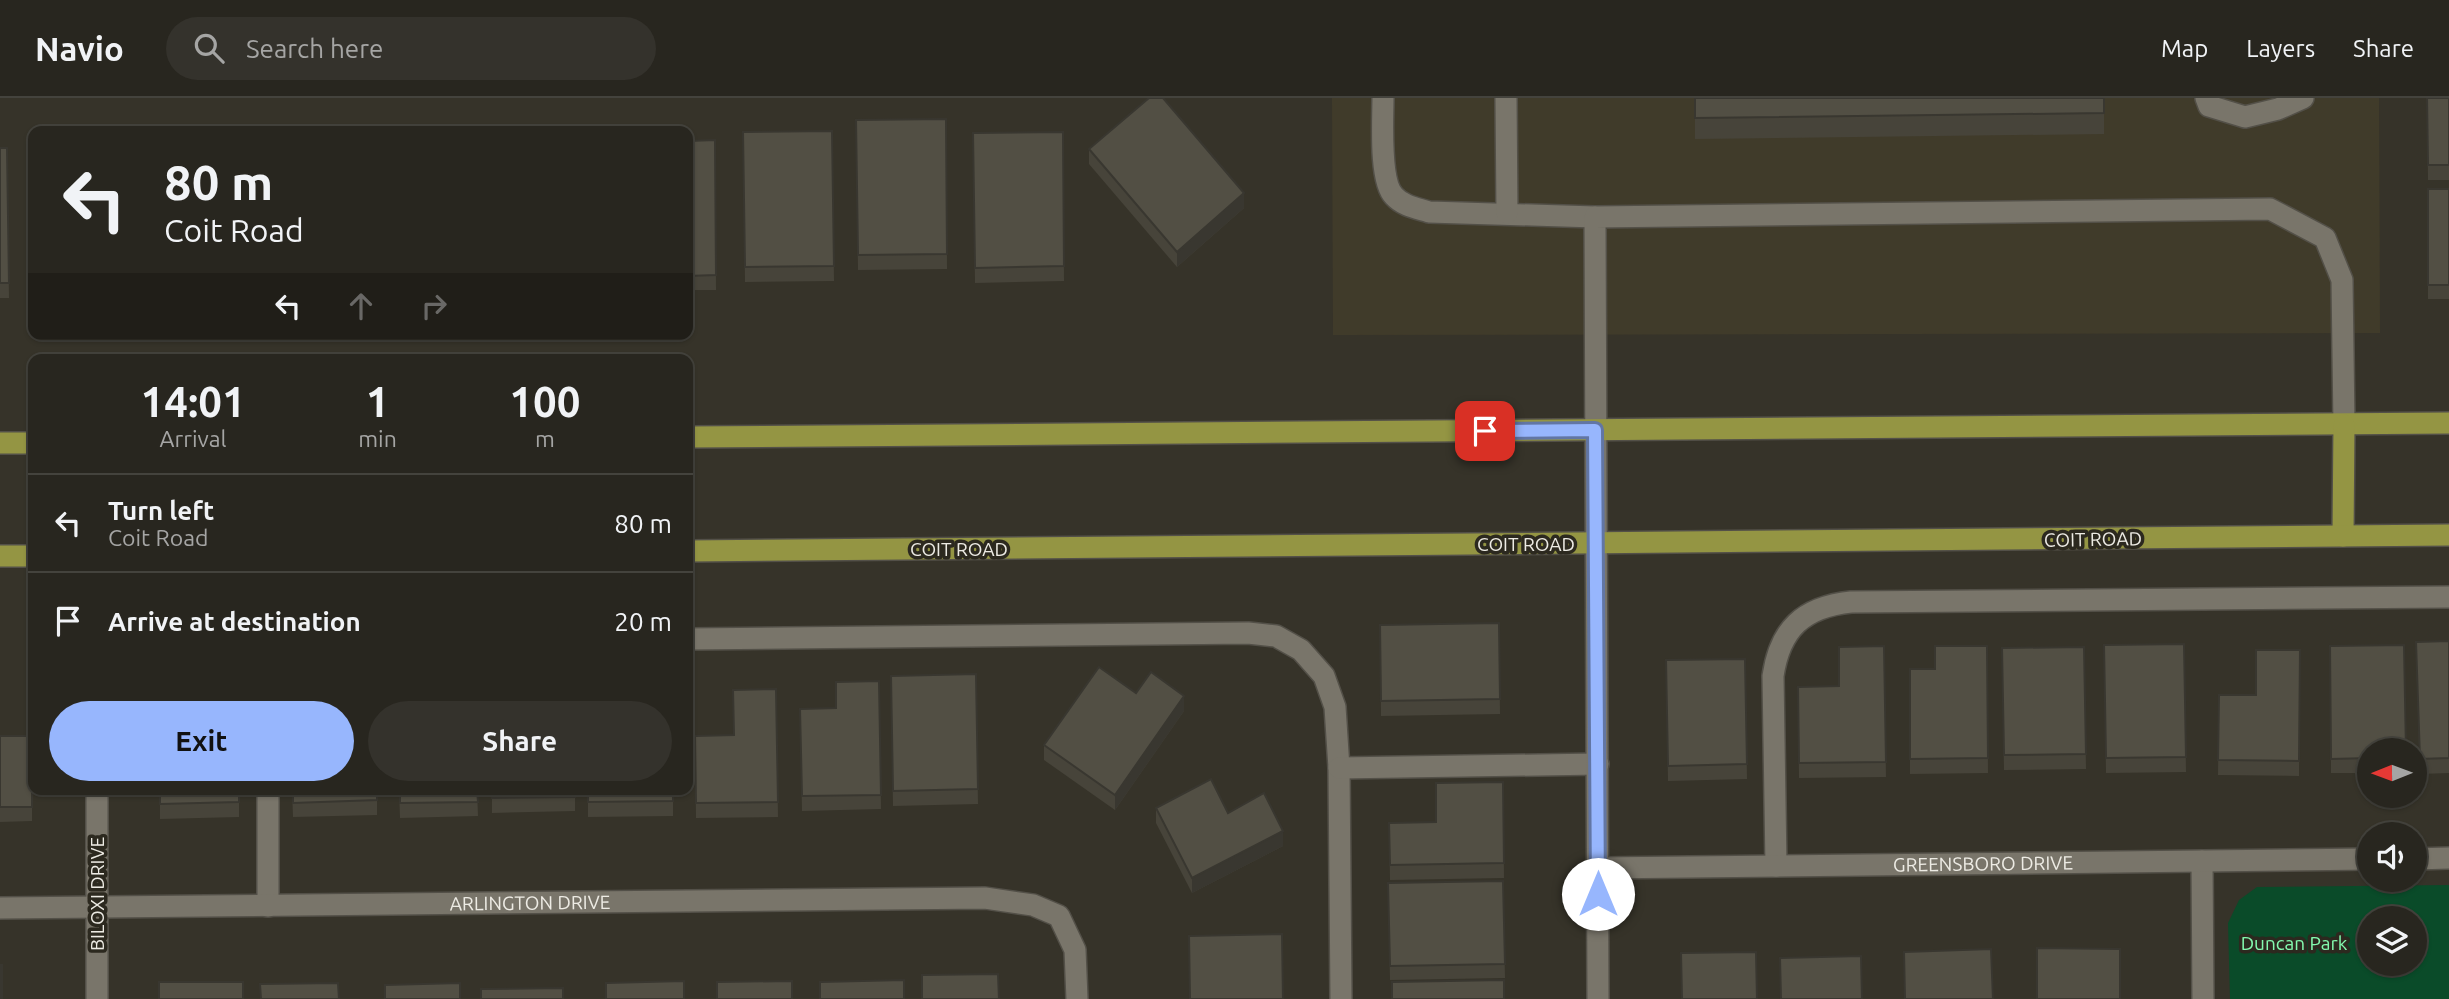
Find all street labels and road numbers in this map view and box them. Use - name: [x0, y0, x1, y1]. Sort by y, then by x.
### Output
- street label: COIT ROAD: [2044, 527, 2142, 551]
- street label: COIT ROAD: [1477, 533, 1575, 555]
- street label: COIT ROAD: [910, 538, 1008, 560]
- street label: BILOXI DRIVE: [86, 837, 108, 951]
- street label: GREENSBORO DRIVE: [1893, 851, 2073, 876]
- street label: ARLINGTON DRIVE: [449, 891, 610, 914]

